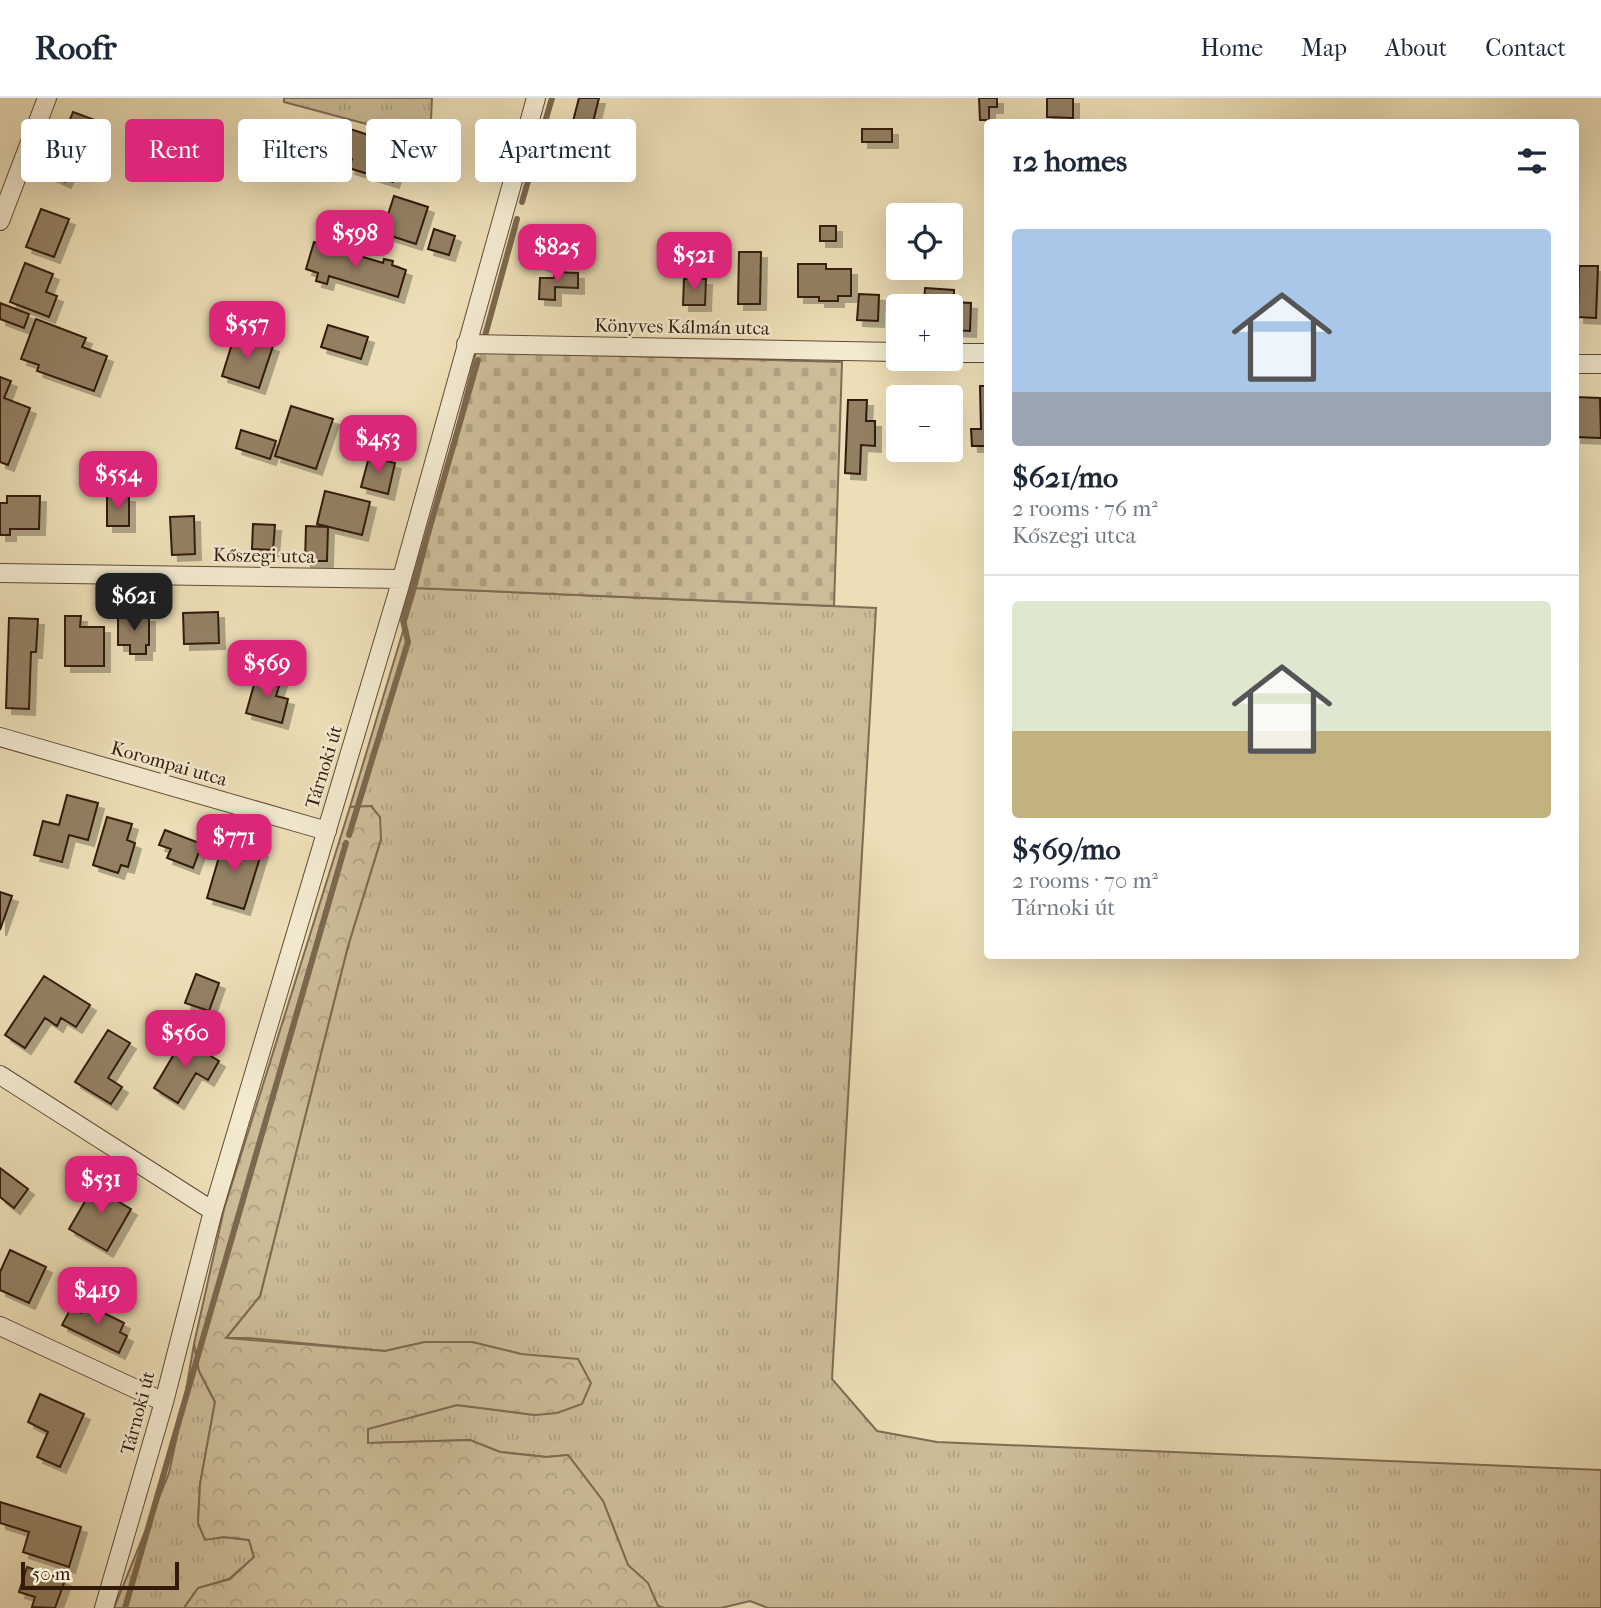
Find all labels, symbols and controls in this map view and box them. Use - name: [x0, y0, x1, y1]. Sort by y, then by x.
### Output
- text: Roofr: [35, 29, 117, 68]
- text: Home: [1201, 34, 1263, 62]
- text: Map: [1301, 34, 1347, 62]
- text: About: [1385, 34, 1447, 62]
- text: Contact: [1485, 34, 1566, 62]
- chip: Buy: [21, 119, 111, 182]
- chip: Rent: [125, 119, 224, 182]
- chip: Filters: [238, 119, 352, 182]
- chip: New: [366, 119, 461, 182]
- chip: Apartment: [475, 119, 636, 182]
- icon: filters: [1513, 142, 1551, 180]
- text: 12 homes: [1012, 144, 1127, 179]
- map controls: [886, 203, 963, 462]
- button: locate: [886, 203, 963, 280]
- pin: $598: [314, 211, 396, 270]
- text: $598: [332, 219, 378, 246]
- pin: $825: [516, 225, 598, 284]
- pin: $521: [653, 232, 735, 292]
- text: $825: [534, 233, 580, 260]
- text: $521: [673, 241, 715, 268]
- icon: home: [1219, 274, 1345, 400]
- button: +: [886, 294, 963, 371]
- pin: $557: [206, 302, 288, 361]
- text: $557: [225, 310, 269, 337]
- street label: Könyves Kálmán utca: [594, 314, 770, 340]
- button: −: [886, 385, 963, 462]
- pin: $453: [337, 416, 419, 475]
- text: $453: [355, 424, 401, 451]
- pin: $554: [77, 452, 159, 511]
- text: $554: [95, 460, 141, 487]
- text: $621/mo: [1012, 460, 1118, 495]
- text: 2 rooms · 76 m²: [1012, 495, 1158, 522]
- text: Kőszegi utca: [1012, 522, 1136, 549]
- street label: Kőszegi utca: [213, 544, 316, 568]
- pin: $621: [93, 574, 175, 633]
- text: $621: [111, 582, 157, 609]
- pin: $569: [226, 640, 308, 700]
- icon: home: [1219, 646, 1345, 772]
- text: $569: [243, 649, 291, 676]
- street label: Tárnoki út: [301, 723, 347, 811]
- street label: Korompai utca: [108, 737, 230, 791]
- pin: $771: [193, 814, 275, 874]
- text: $771: [212, 823, 256, 850]
- text: $569/mo: [1012, 832, 1121, 867]
- text: 2 rooms · 70 m²: [1012, 867, 1158, 894]
- text: Tárnoki út: [1012, 894, 1116, 921]
- pin: $560: [144, 1010, 226, 1070]
- text: $560: [161, 1019, 209, 1046]
- pin: $531: [60, 1156, 142, 1216]
- text: $531: [81, 1165, 121, 1192]
- pin: $419: [56, 1268, 138, 1327]
- text: $419: [74, 1276, 120, 1303]
- street label: Tárnoki út: [116, 1369, 160, 1457]
- scale bar: [21, 1559, 178, 1591]
- text: 50 m: [32, 1563, 71, 1585]

